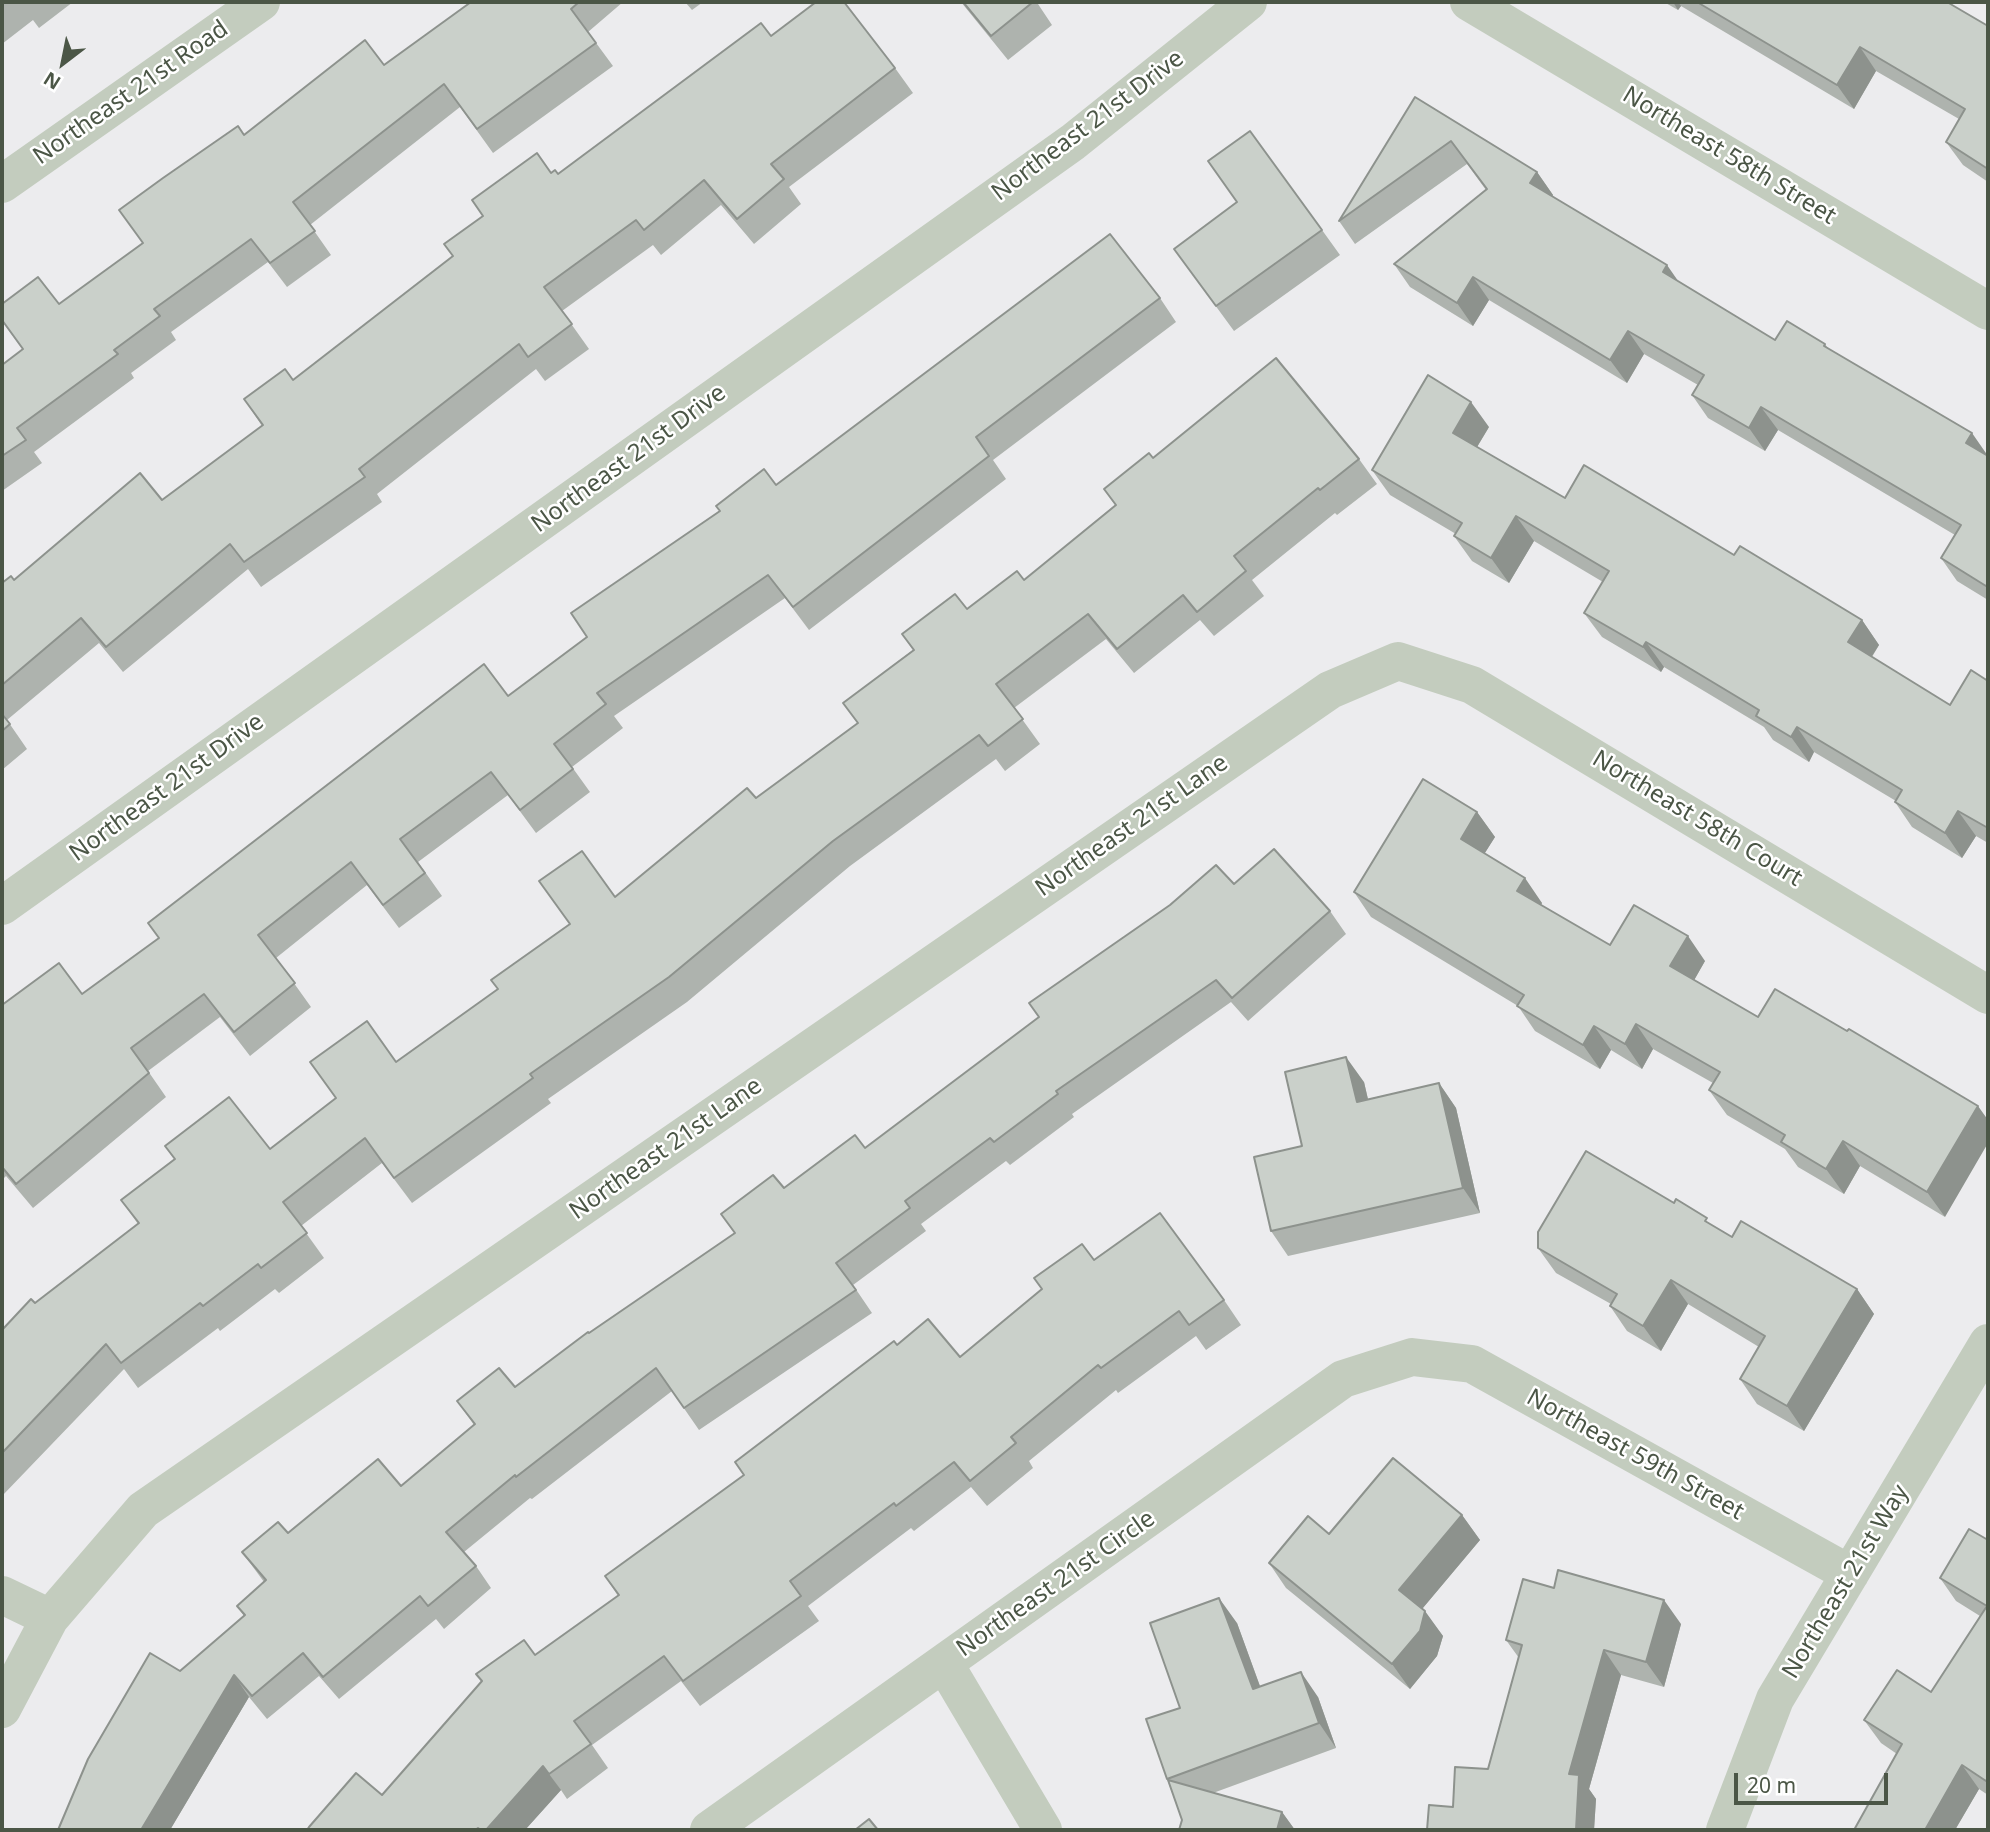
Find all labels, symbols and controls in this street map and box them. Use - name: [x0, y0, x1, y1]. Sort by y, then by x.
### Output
- street label: Northeast 21st Road: [28, 15, 234, 171]
- north arrow: [28, 28, 98, 98]
- street label: Northeast 21st Drive: [986, 44, 1190, 208]
- street label: Northeast 58th Street: [1617, 81, 1841, 231]
- street label: Northeast 21st Drive: [526, 379, 732, 539]
- street label: Northeast 21st Drive: [64, 708, 270, 868]
- street label: Northeast 58th Court: [1587, 745, 1807, 893]
- street label: Northeast 21st Lane: [1030, 749, 1234, 903]
- street label: Northeast 21st Lane: [564, 1072, 768, 1226]
- street label: Northeast 59th Street: [1521, 1383, 1749, 1527]
- street label: Northeast 21st Way: [1777, 1480, 1915, 1684]
- street label: Northeast 21st Circle: [951, 1505, 1161, 1663]
- scale bar: [1738, 1758, 1892, 1802]
- text: 20 m: [1747, 1771, 1796, 1799]

